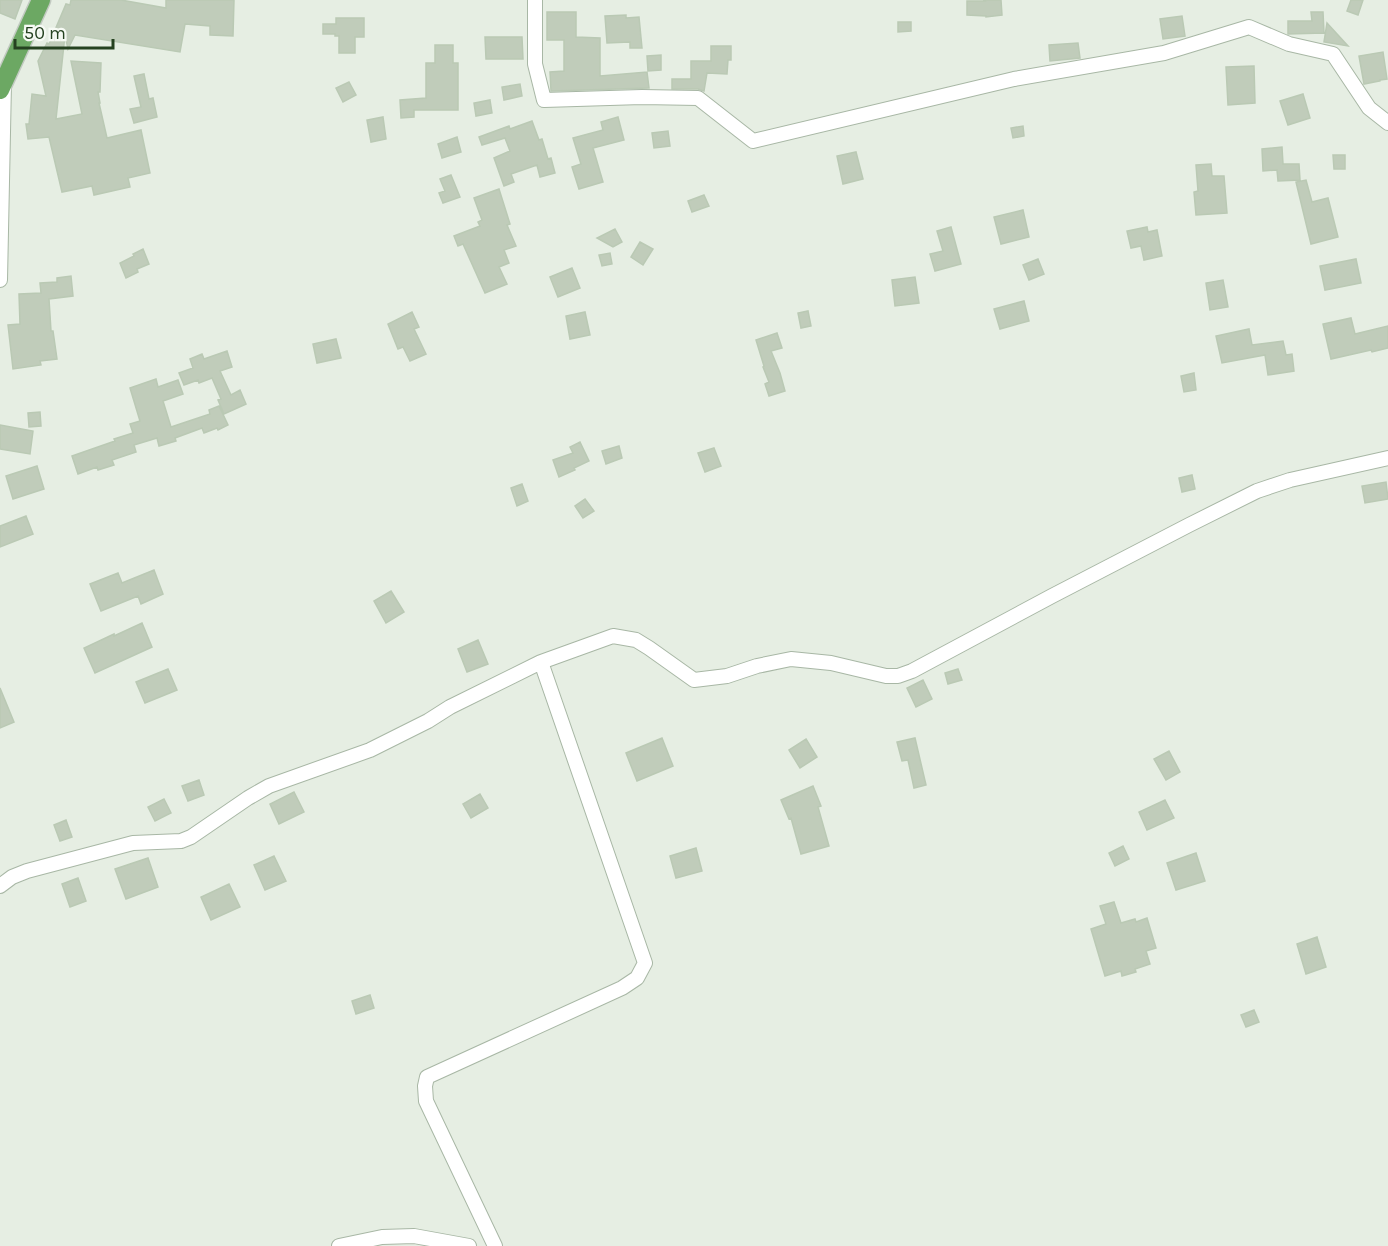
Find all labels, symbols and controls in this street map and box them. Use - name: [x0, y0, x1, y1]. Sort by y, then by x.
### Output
- scale bar: [15, 12, 112, 50]
- text: 50 m: [24, 22, 66, 44]

